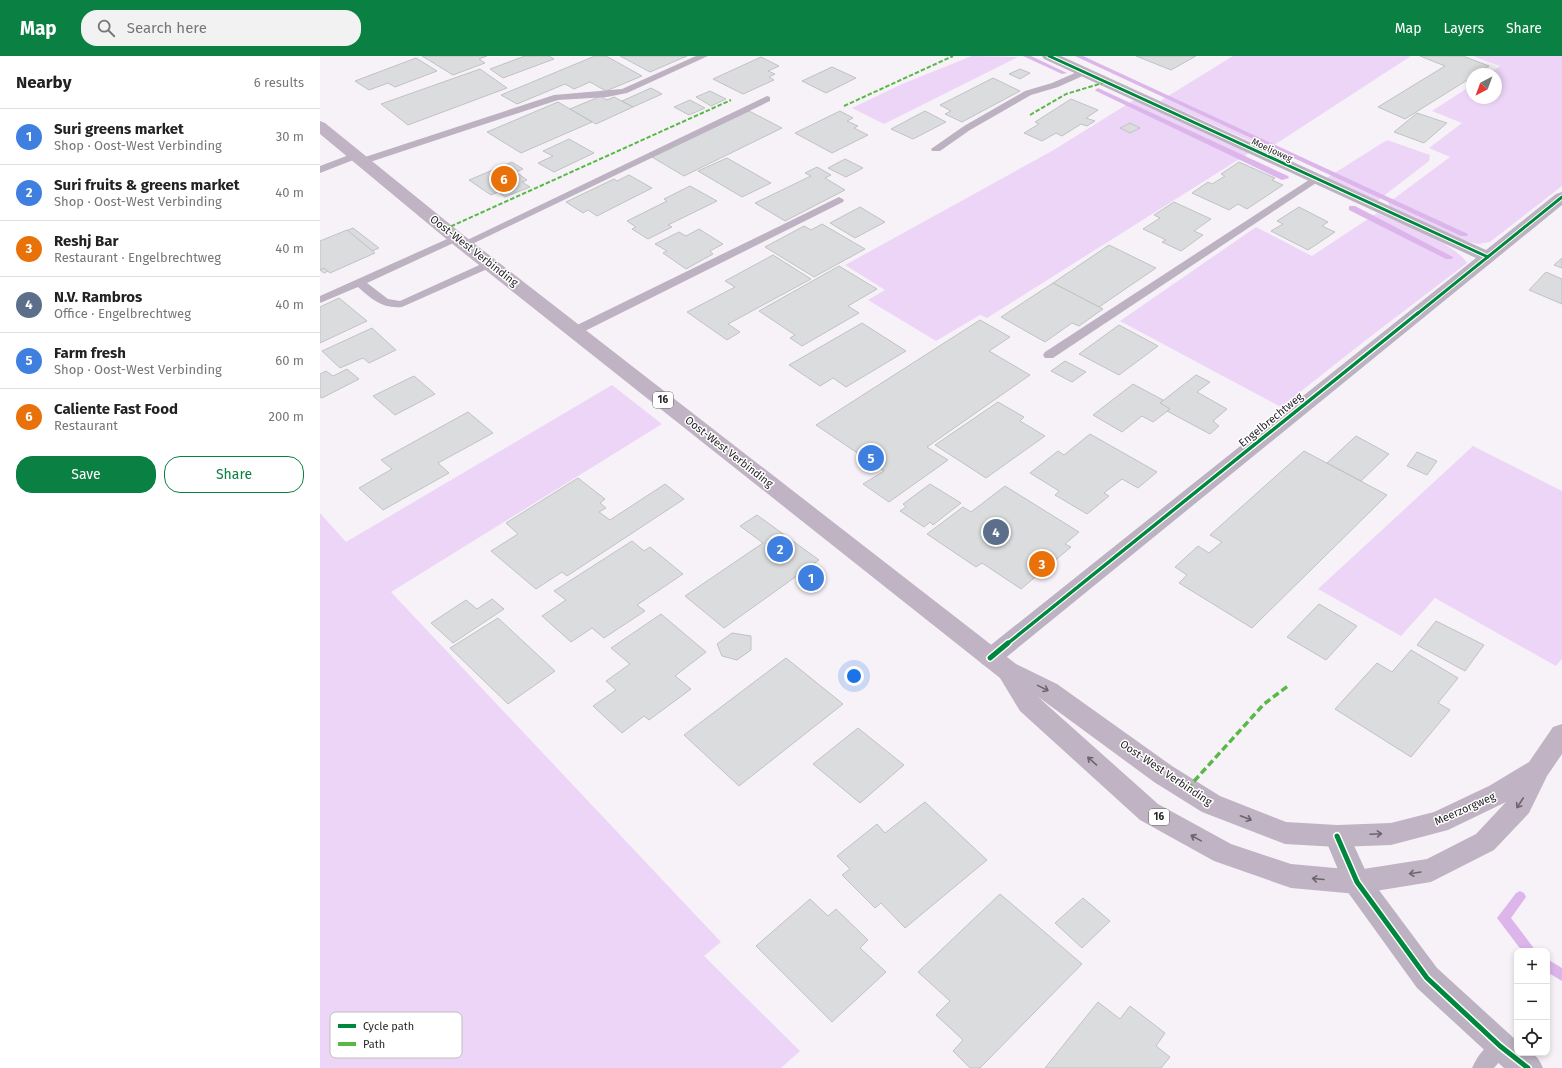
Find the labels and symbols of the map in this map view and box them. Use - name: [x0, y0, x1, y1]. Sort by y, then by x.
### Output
- north arrow: [1466, 68, 1502, 104]
- street label: Moeljoweg: [1250, 136, 1294, 164]
- pin: 6: [491, 164, 517, 194]
- street label: Oost-West Verbinding: [427, 213, 521, 290]
- street label: Engelbrechtweg: [1236, 390, 1306, 450]
- road number: 16: [653, 392, 673, 408]
- street label: Oost-West Verbinding: [682, 414, 776, 491]
- pin: 5: [858, 443, 884, 473]
- pin: 4: [983, 517, 1009, 547]
- pin: 2: [767, 534, 793, 564]
- pin: 3: [1029, 549, 1055, 579]
- pin: 1: [798, 563, 824, 593]
- your location: [844, 666, 864, 686]
- one-way arrow: [1037, 685, 1049, 692]
- street label: Oost-West Verbinding: [1118, 737, 1215, 809]
- one-way arrow: [1087, 757, 1097, 766]
- street label: Meerzorgweg: [1433, 790, 1498, 828]
- one-way arrow: [1516, 798, 1524, 809]
- road number: 16: [1149, 809, 1169, 825]
- one-way arrow: [1239, 815, 1251, 822]
- one-way arrow: [1369, 831, 1382, 838]
- one-way arrow: [1190, 834, 1202, 842]
- one-way arrow: [1409, 869, 1422, 877]
- one-way arrow: [1312, 875, 1325, 882]
- legend: [330, 1012, 462, 1058]
- text: Cycle path: [363, 1020, 414, 1033]
- text: Path: [363, 1038, 385, 1051]

